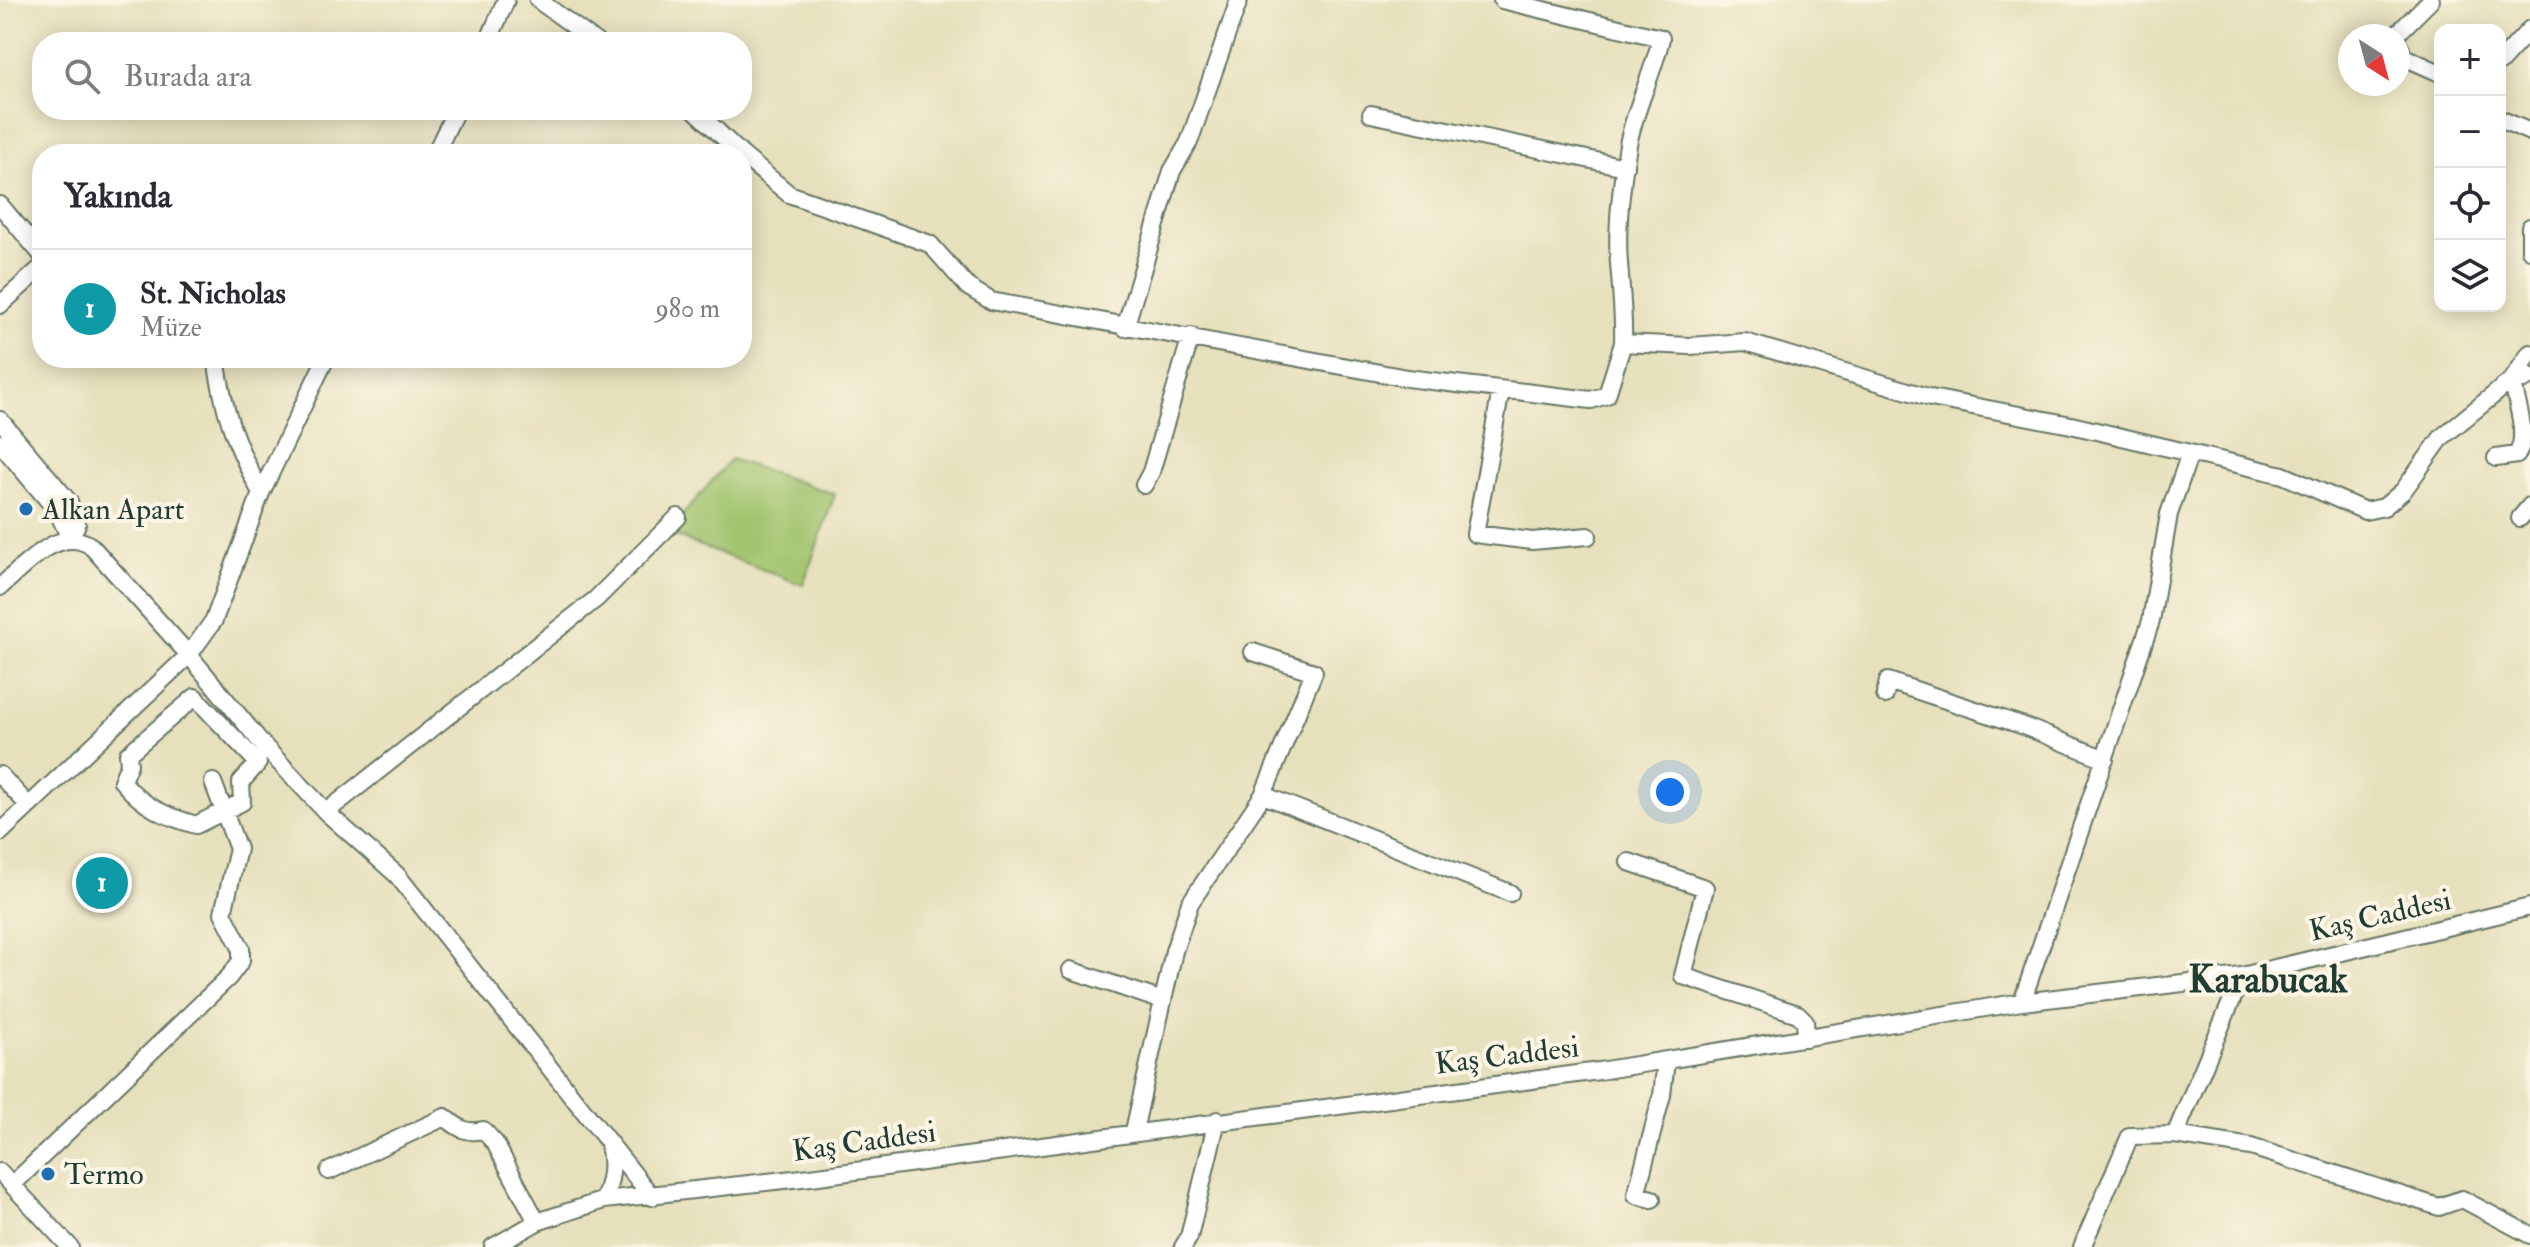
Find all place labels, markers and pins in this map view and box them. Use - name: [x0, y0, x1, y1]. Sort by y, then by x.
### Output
- place label: Alkan Apart: [41, 491, 185, 528]
- marker: Alkan Apart: [17, 500, 35, 518]
- pin: 1: [76, 853, 128, 913]
- place label: Termo: [64, 1156, 144, 1193]
- marker: Termo: [39, 1165, 57, 1183]

